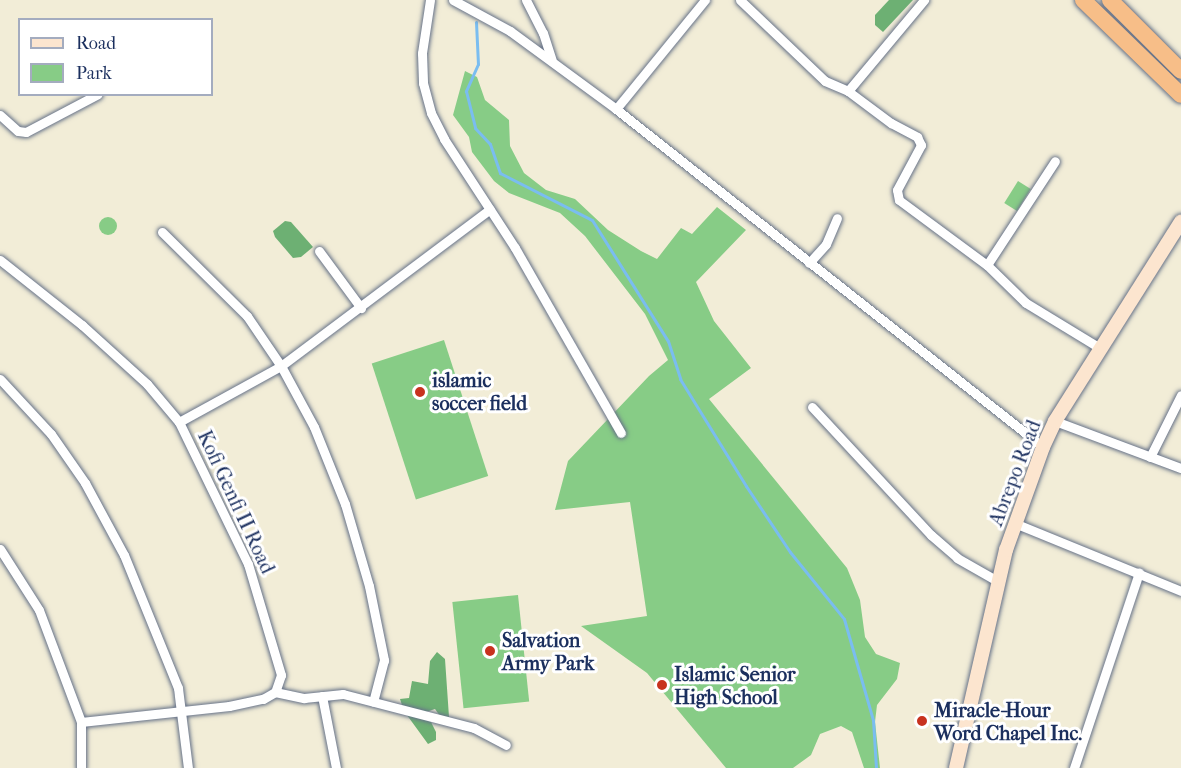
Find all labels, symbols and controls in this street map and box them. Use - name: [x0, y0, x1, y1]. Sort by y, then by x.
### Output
- legend: [18, 18, 213, 96]
- text: Road: [76, 33, 116, 54]
- text: Park: [76, 63, 112, 84]
- place label: islamic soccer field: [432, 368, 527, 415]
- marker: islamic soccer field: [413, 385, 427, 399]
- street label: Abrepo Road: [984, 417, 1046, 529]
- street label: Kofi Genfi II Road: [192, 427, 280, 577]
- place label: Salvation Army Park: [502, 628, 594, 675]
- marker: Salvation Army Park: [483, 644, 497, 658]
- place label: Islamic Senior High School: [674, 662, 795, 709]
- marker: Islamic Senior High School: [655, 678, 669, 692]
- place label: Miracle-Hour Word Chapel Inc.: [934, 698, 1082, 745]
- marker: Miracle-Hour Word Chapel Inc.: [915, 714, 929, 728]

